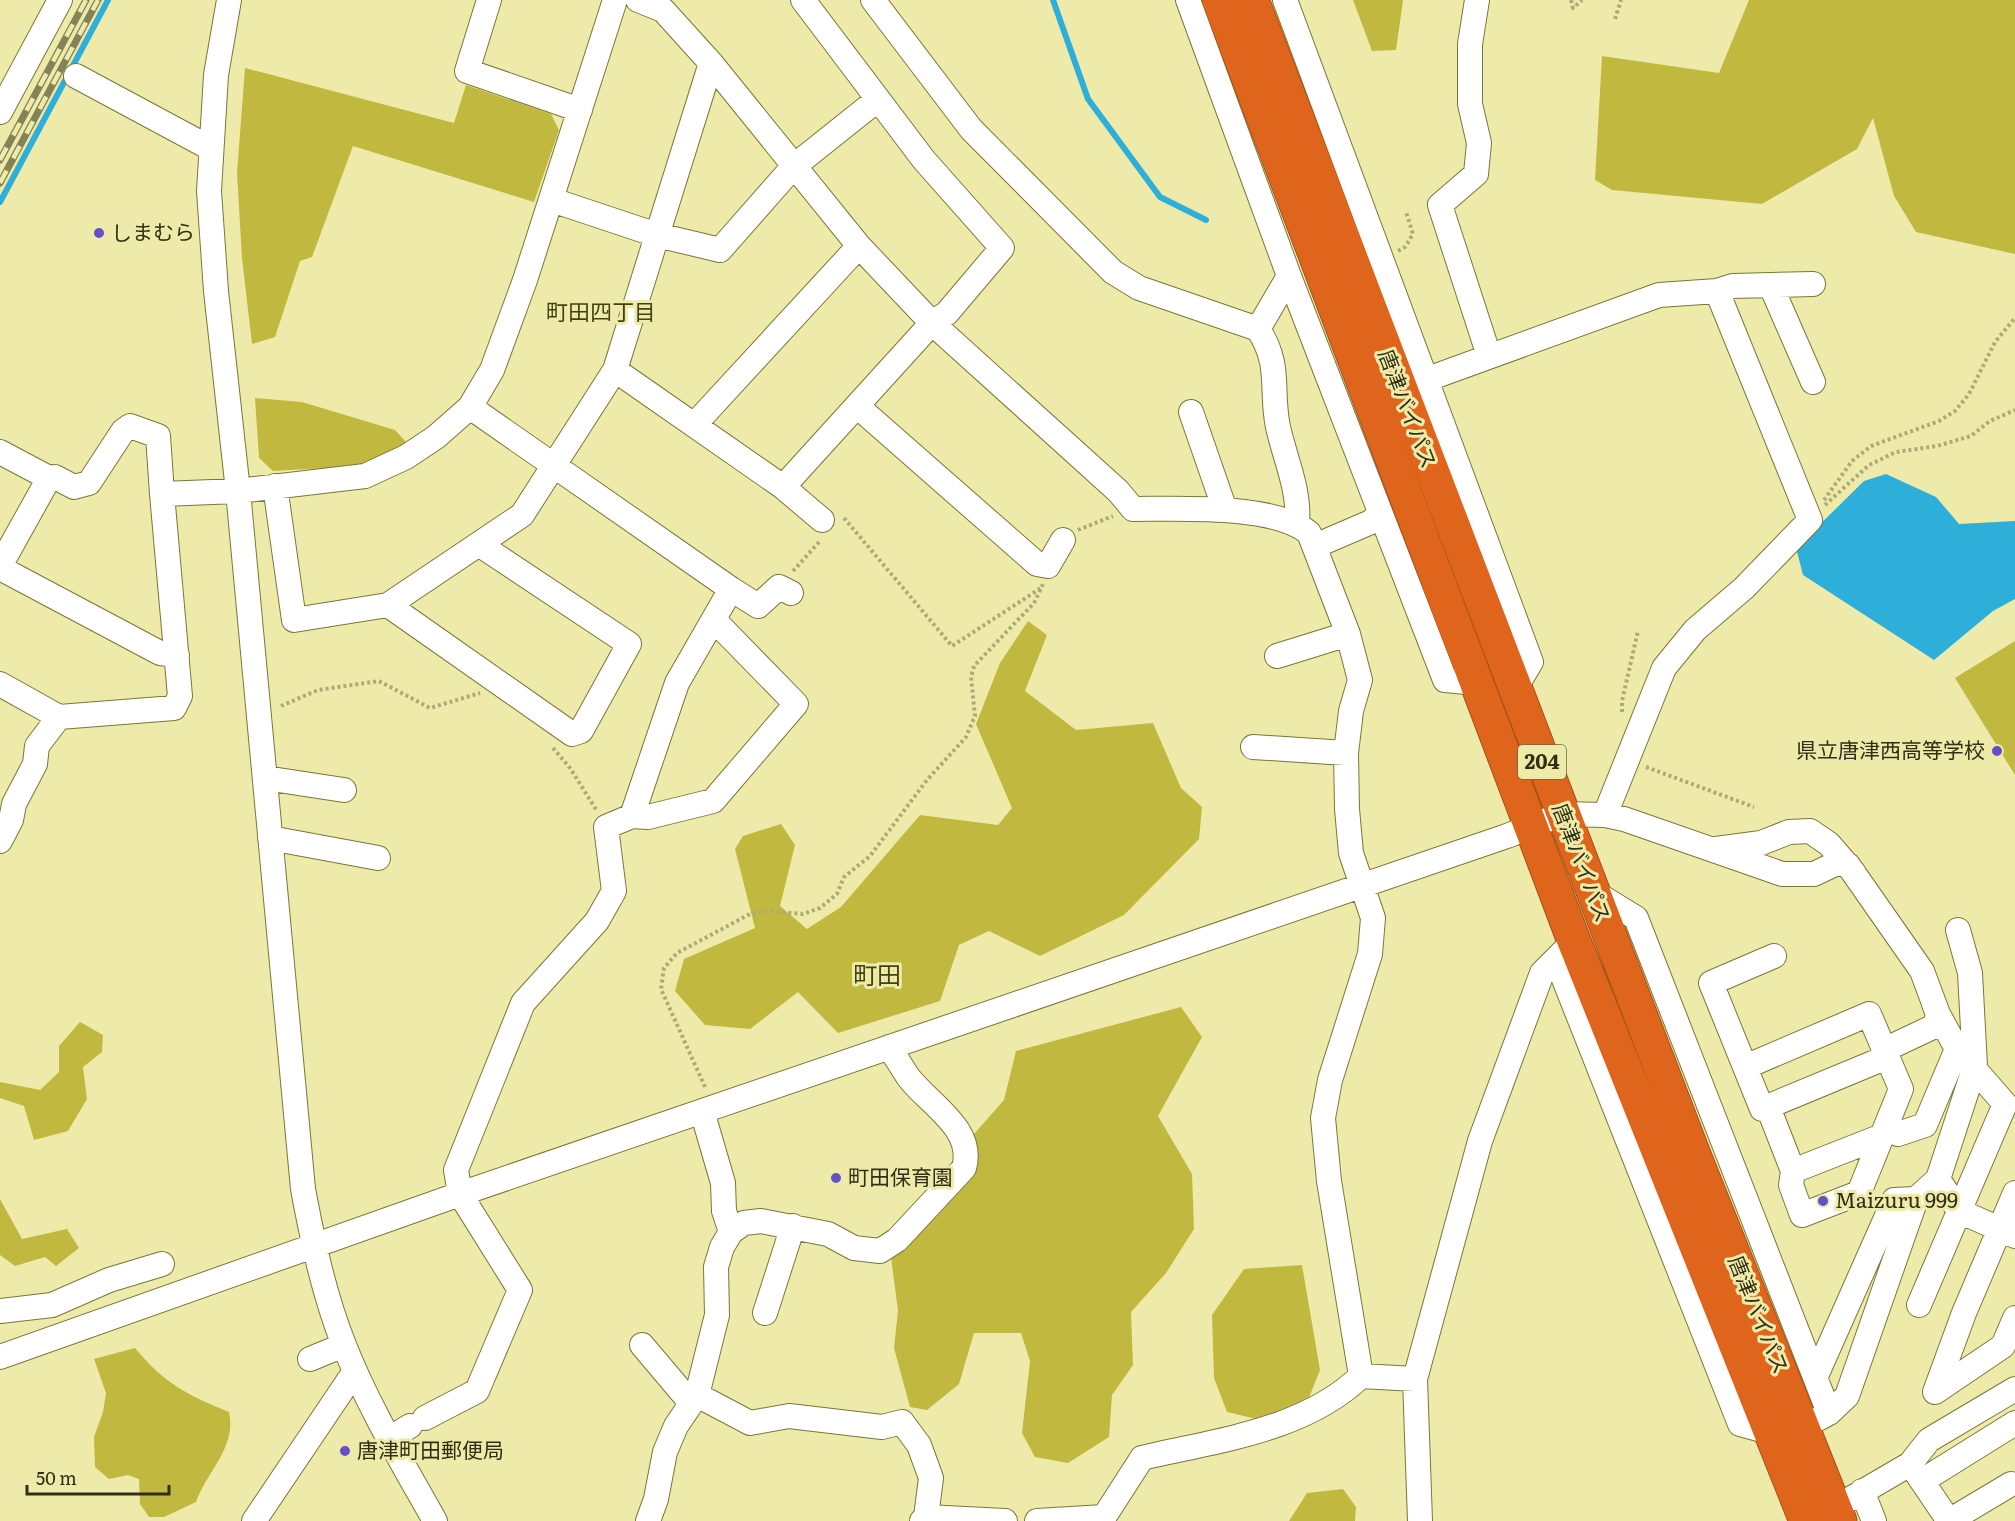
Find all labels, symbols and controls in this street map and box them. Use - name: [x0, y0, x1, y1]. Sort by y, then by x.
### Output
- place label: しまむら: [111, 215, 195, 246]
- marker: しまむら: [92, 226, 106, 240]
- district label: 町田四丁目: [546, 294, 656, 327]
- street label: 唐津バイパス: [1372, 344, 1446, 472]
- place label: 県立唐津西高等学校: [1796, 733, 1985, 764]
- marker: 県立唐津西高等学校: [1990, 744, 2004, 758]
- road number: 204: [1518, 745, 1566, 779]
- street label: 唐津バイパス: [1546, 798, 1620, 926]
- district label: 町田: [853, 956, 901, 991]
- place label: 町田保育園: [848, 1160, 953, 1191]
- marker: 町田保育園: [829, 1171, 843, 1185]
- place label: Maizuru 999: [1835, 1183, 1958, 1214]
- marker: Maizuru 999: [1816, 1194, 1830, 1208]
- street label: 唐津バイパス: [1722, 1250, 1798, 1378]
- place label: 唐津町田郵便局: [357, 1433, 504, 1464]
- marker: 唐津町田郵便局: [338, 1444, 352, 1458]
- scale bar: [27, 1458, 170, 1496]
- text: 50 m: [36, 1464, 77, 1491]

